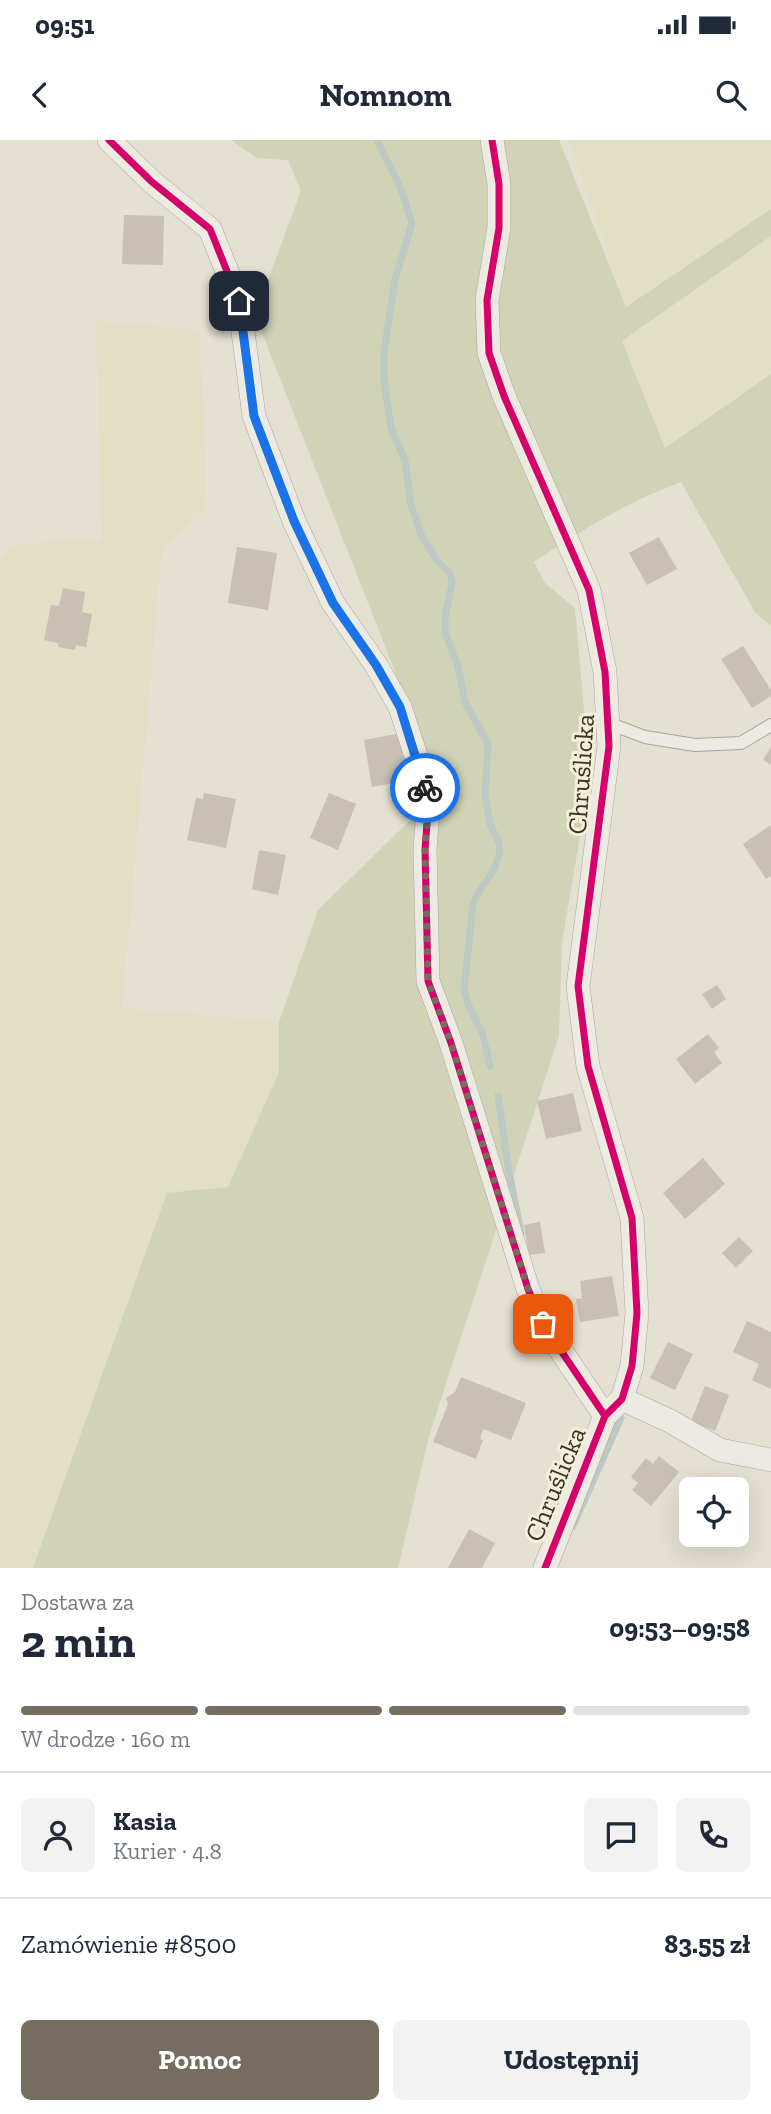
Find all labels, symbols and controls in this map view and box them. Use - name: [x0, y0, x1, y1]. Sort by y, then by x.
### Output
- text: 09:51: [35, 9, 94, 41]
- icon: back: [21, 76, 59, 114]
- text: Nomnom: [319, 76, 452, 114]
- icon: search: [712, 76, 750, 114]
- pin: [209, 271, 269, 331]
- icon: home: [220, 282, 258, 320]
- street label: Chruślicka: [561, 712, 601, 835]
- courier: [390, 753, 460, 823]
- icon: bike: [406, 769, 444, 807]
- pin: [513, 1294, 573, 1354]
- icon: bag: [524, 1305, 562, 1343]
- street label: Chruślicka: [518, 1422, 593, 1546]
- map controls: [679, 1477, 749, 1547]
- button: locate: [679, 1477, 749, 1547]
- text: Dostawa za: [21, 1588, 134, 1616]
- text: 09:53–09:58: [609, 1612, 750, 1644]
- text: 2 min: [21, 1614, 136, 1669]
- text: W drodze · 160 m: [21, 1725, 190, 1753]
- button: person: [21, 1798, 95, 1872]
- button: chat: [584, 1798, 658, 1872]
- button: phone: [676, 1798, 750, 1872]
- text: Kasia: [113, 1805, 177, 1837]
- text: Kurier · 4.8: [113, 1837, 222, 1865]
- text: Zamówienie #8500: [21, 1928, 236, 1960]
- text: 83.55 zł: [664, 1928, 750, 1960]
- button: Pomoc: [21, 2020, 379, 2100]
- button: Udostępnij: [393, 2020, 750, 2100]

